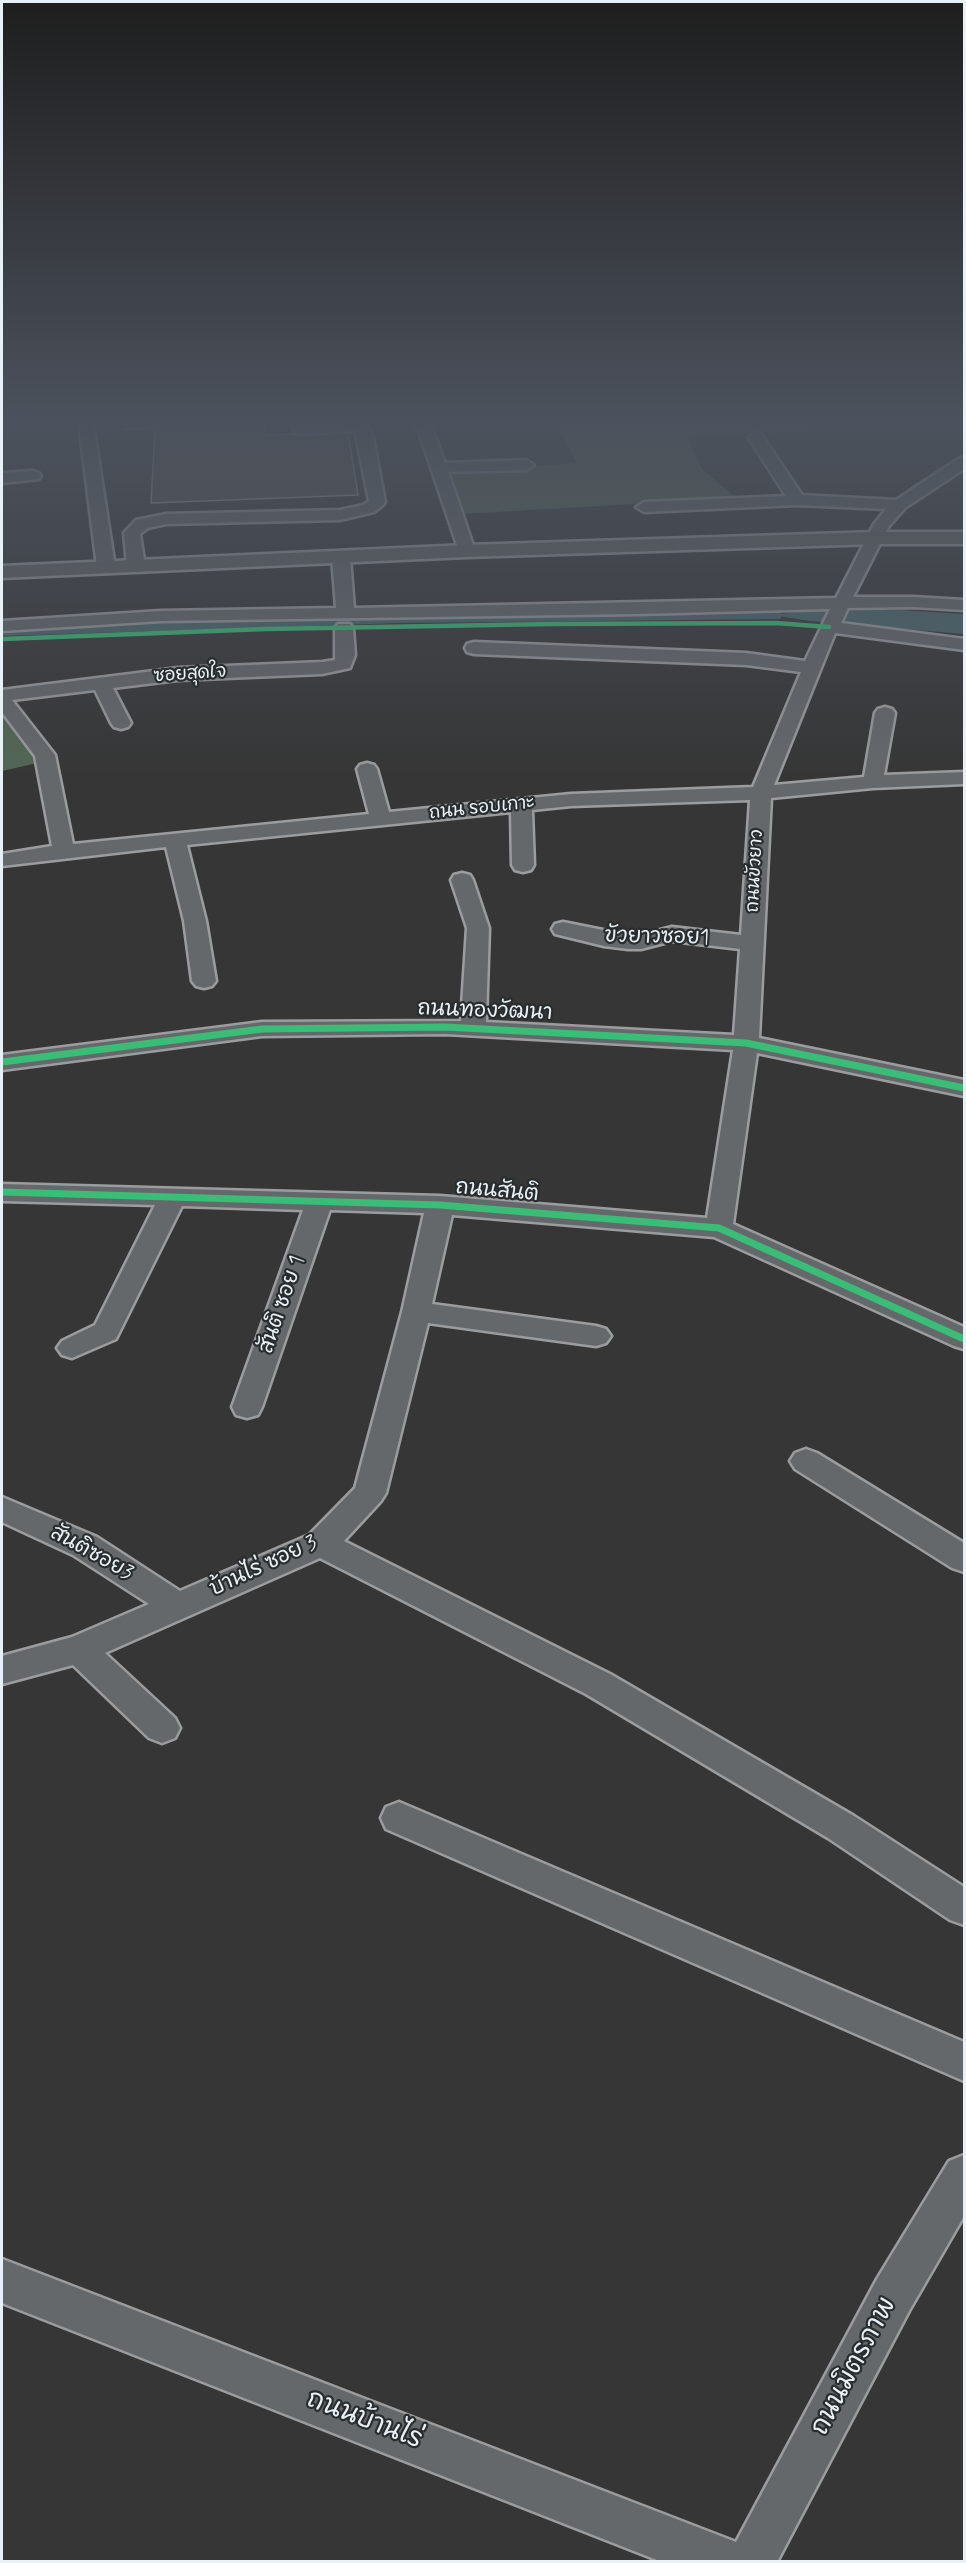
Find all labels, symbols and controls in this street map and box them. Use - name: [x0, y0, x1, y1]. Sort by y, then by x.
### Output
- street label: ซอยสุดใจ: [153, 662, 227, 688]
- street label: ถนน รอบเกาะ: [428, 793, 536, 825]
- street label: ถนนขัวยาว: [743, 829, 769, 913]
- street label: ขัวยาวซอย1: [604, 924, 710, 952]
- street label: ถนนทองวัฒนา: [417, 997, 553, 1027]
- street label: ถนนสันติ: [454, 1176, 540, 1208]
- street label: สันติ ซอย 1: [255, 1253, 311, 1357]
- street label: สันติซอย3: [45, 1521, 137, 1587]
- street label: บ้านไร่ ซอย 3: [206, 1531, 322, 1603]
- street label: ถนนมิตรภาพ: [806, 2293, 904, 2441]
- street label: ถนนบ้านไร่: [302, 2385, 426, 2457]

